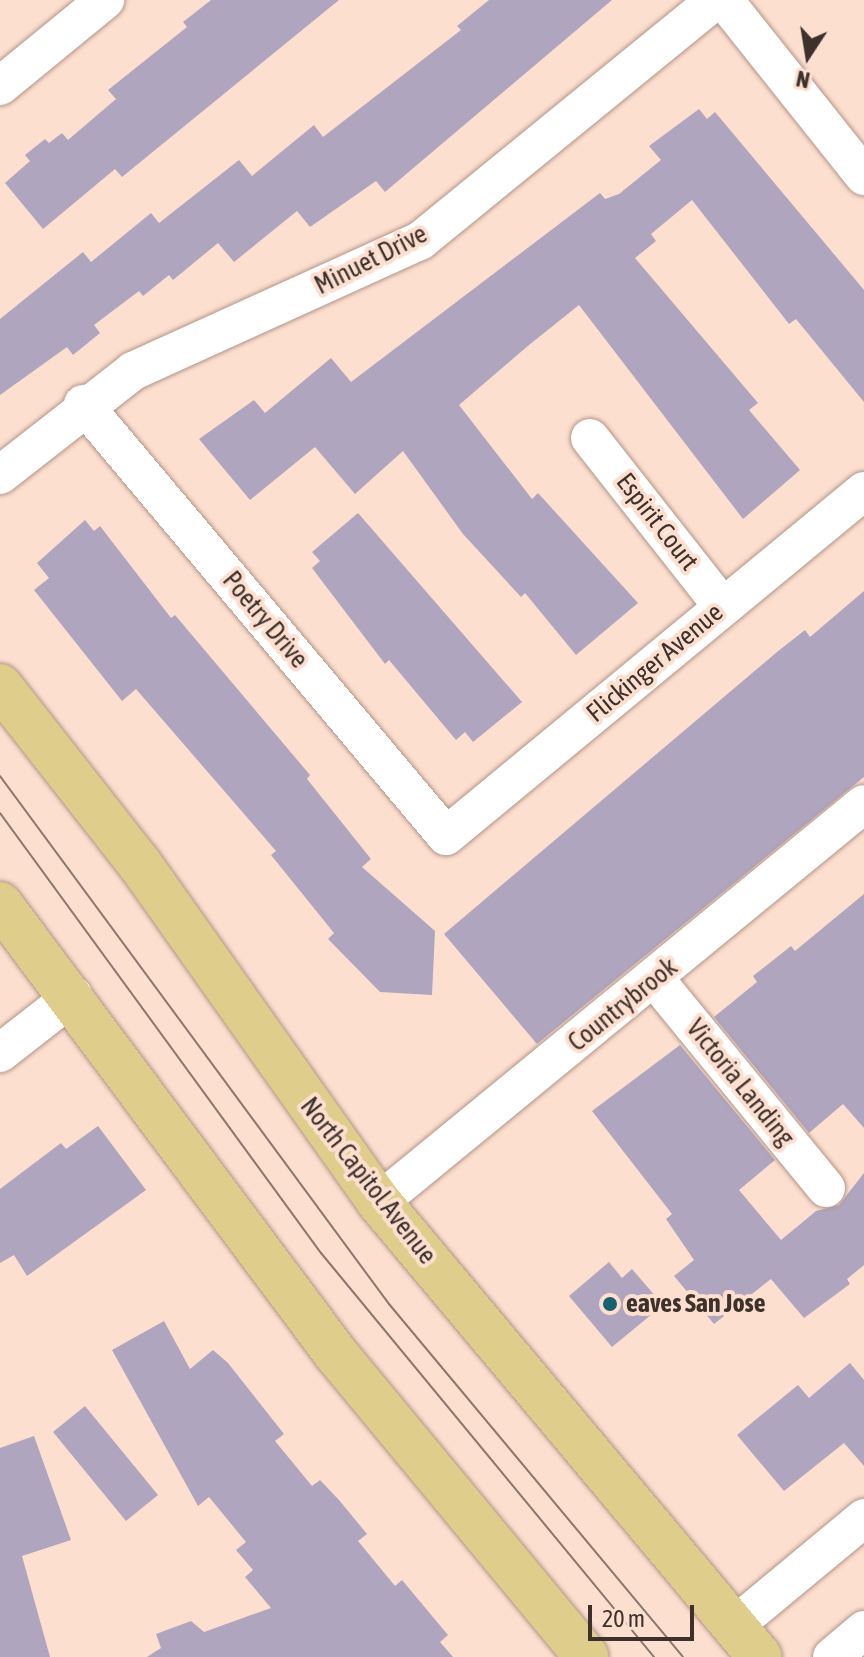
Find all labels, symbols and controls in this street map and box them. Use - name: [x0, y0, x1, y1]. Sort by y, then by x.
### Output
- north arrow: [768, 16, 848, 96]
- text: N: [794, 65, 812, 94]
- street label: Minuet Drive: [310, 218, 432, 302]
- street label: Espirit Court: [609, 467, 705, 577]
- street label: Poetry Drive: [216, 565, 314, 675]
- street label: Flickinger Avenue: [581, 597, 729, 729]
- street label: Countrybrook: [562, 952, 684, 1058]
- street label: Victoria Landing: [679, 1013, 801, 1153]
- street label: North Capitol Avenue: [293, 1092, 443, 1270]
- place label: eaves San Jose: [626, 1288, 766, 1320]
- marker: eaves San Jose: [601, 1295, 619, 1313]
- scale bar: [592, 1589, 698, 1639]
- text: 20 m: [602, 1605, 645, 1632]

